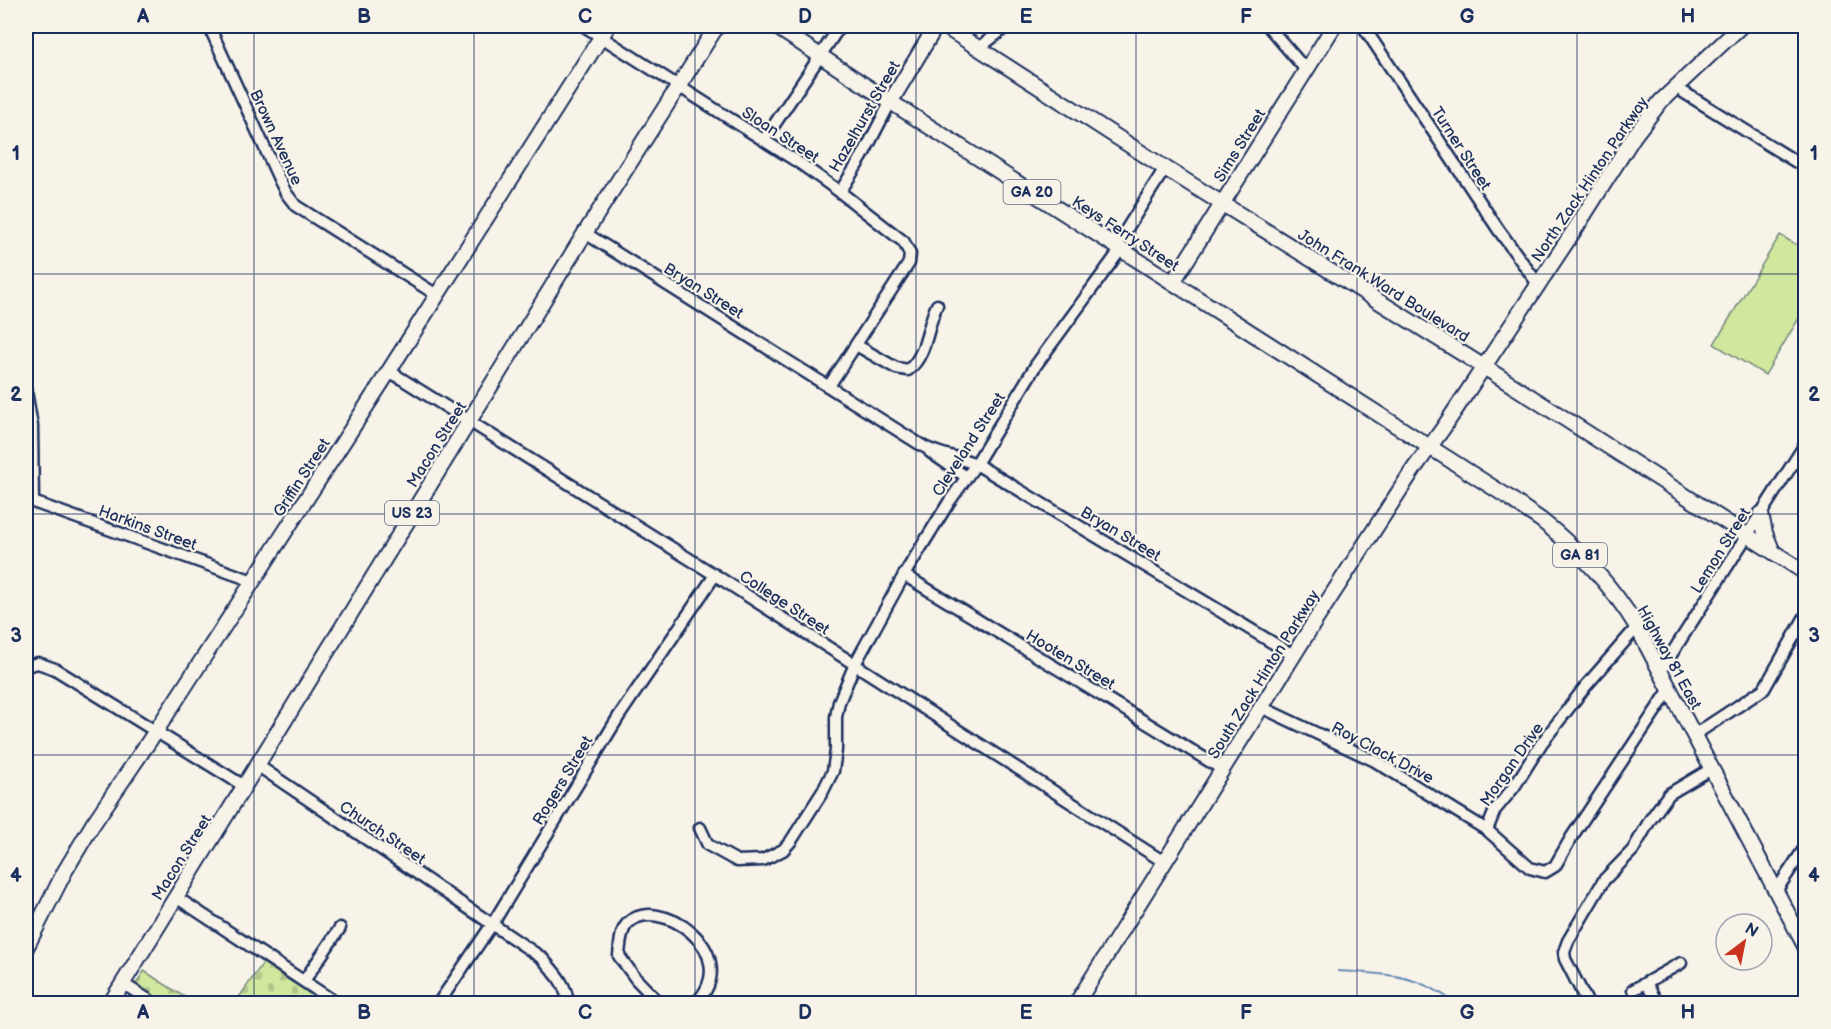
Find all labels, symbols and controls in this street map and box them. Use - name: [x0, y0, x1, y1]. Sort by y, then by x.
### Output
- text: A: [136, 5, 150, 29]
- text: B: [357, 5, 371, 29]
- text: C: [578, 5, 592, 29]
- text: D: [798, 5, 812, 29]
- text: E: [1020, 5, 1033, 29]
- text: F: [1240, 5, 1252, 29]
- text: G: [1460, 5, 1475, 29]
- text: H: [1681, 5, 1695, 29]
- street label: Hazelhurst Street: [826, 58, 905, 176]
- street label: Brown Avenue: [245, 87, 306, 189]
- street label: North Zack Hinton Parkway: [1528, 93, 1653, 266]
- street label: Sloan Street: [738, 103, 822, 167]
- street label: Turner Street: [1427, 104, 1495, 194]
- street label: Sims Street: [1210, 106, 1270, 186]
- text: 1: [12, 142, 20, 166]
- text: 1: [1810, 142, 1818, 166]
- road number: GA 20: [1004, 180, 1060, 204]
- street label: Keys Ferry Street: [1068, 193, 1182, 276]
- street label: John Frank Ward Boulevard: [1294, 226, 1472, 347]
- street label: Bryan Street: [660, 259, 747, 323]
- text: 2: [10, 383, 22, 407]
- text: 2: [1808, 383, 1820, 407]
- street label: Cleveland Street: [929, 389, 1010, 500]
- street label: Macon Street: [403, 398, 471, 491]
- street label: Griffin Street: [270, 435, 335, 521]
- road number: US 23: [385, 501, 439, 525]
- street label: Harkins Street: [96, 502, 199, 555]
- street label: Bryan Street: [1077, 503, 1164, 566]
- street label: Lemon Street: [1687, 504, 1755, 597]
- road number: GA 81: [1553, 543, 1607, 567]
- street label: College Street: [736, 567, 833, 640]
- street label: South Zack Hinton Parkway: [1204, 586, 1325, 763]
- street label: Highway 81 East: [1632, 602, 1705, 713]
- text: 3: [10, 624, 22, 648]
- text: 3: [1808, 624, 1820, 648]
- street label: Hooten Street: [1022, 626, 1118, 694]
- street label: Roy Clack Drive: [1328, 718, 1437, 788]
- street label: Morgan Drive: [1476, 719, 1548, 810]
- street label: Rogers Street: [529, 733, 597, 829]
- street label: Church Street: [335, 797, 429, 869]
- street label: Macon Street: [148, 811, 216, 904]
- text: 4: [10, 864, 22, 888]
- text: 4: [1808, 864, 1820, 888]
- north arrow: [1714, 912, 1774, 972]
- text: N: [1741, 919, 1761, 942]
- text: A: [136, 1001, 150, 1025]
- text: B: [357, 1001, 371, 1025]
- text: C: [578, 1001, 592, 1025]
- text: D: [798, 1001, 812, 1025]
- text: E: [1020, 1001, 1033, 1025]
- text: F: [1240, 1001, 1252, 1025]
- text: G: [1460, 1001, 1475, 1025]
- text: H: [1681, 1001, 1695, 1025]

